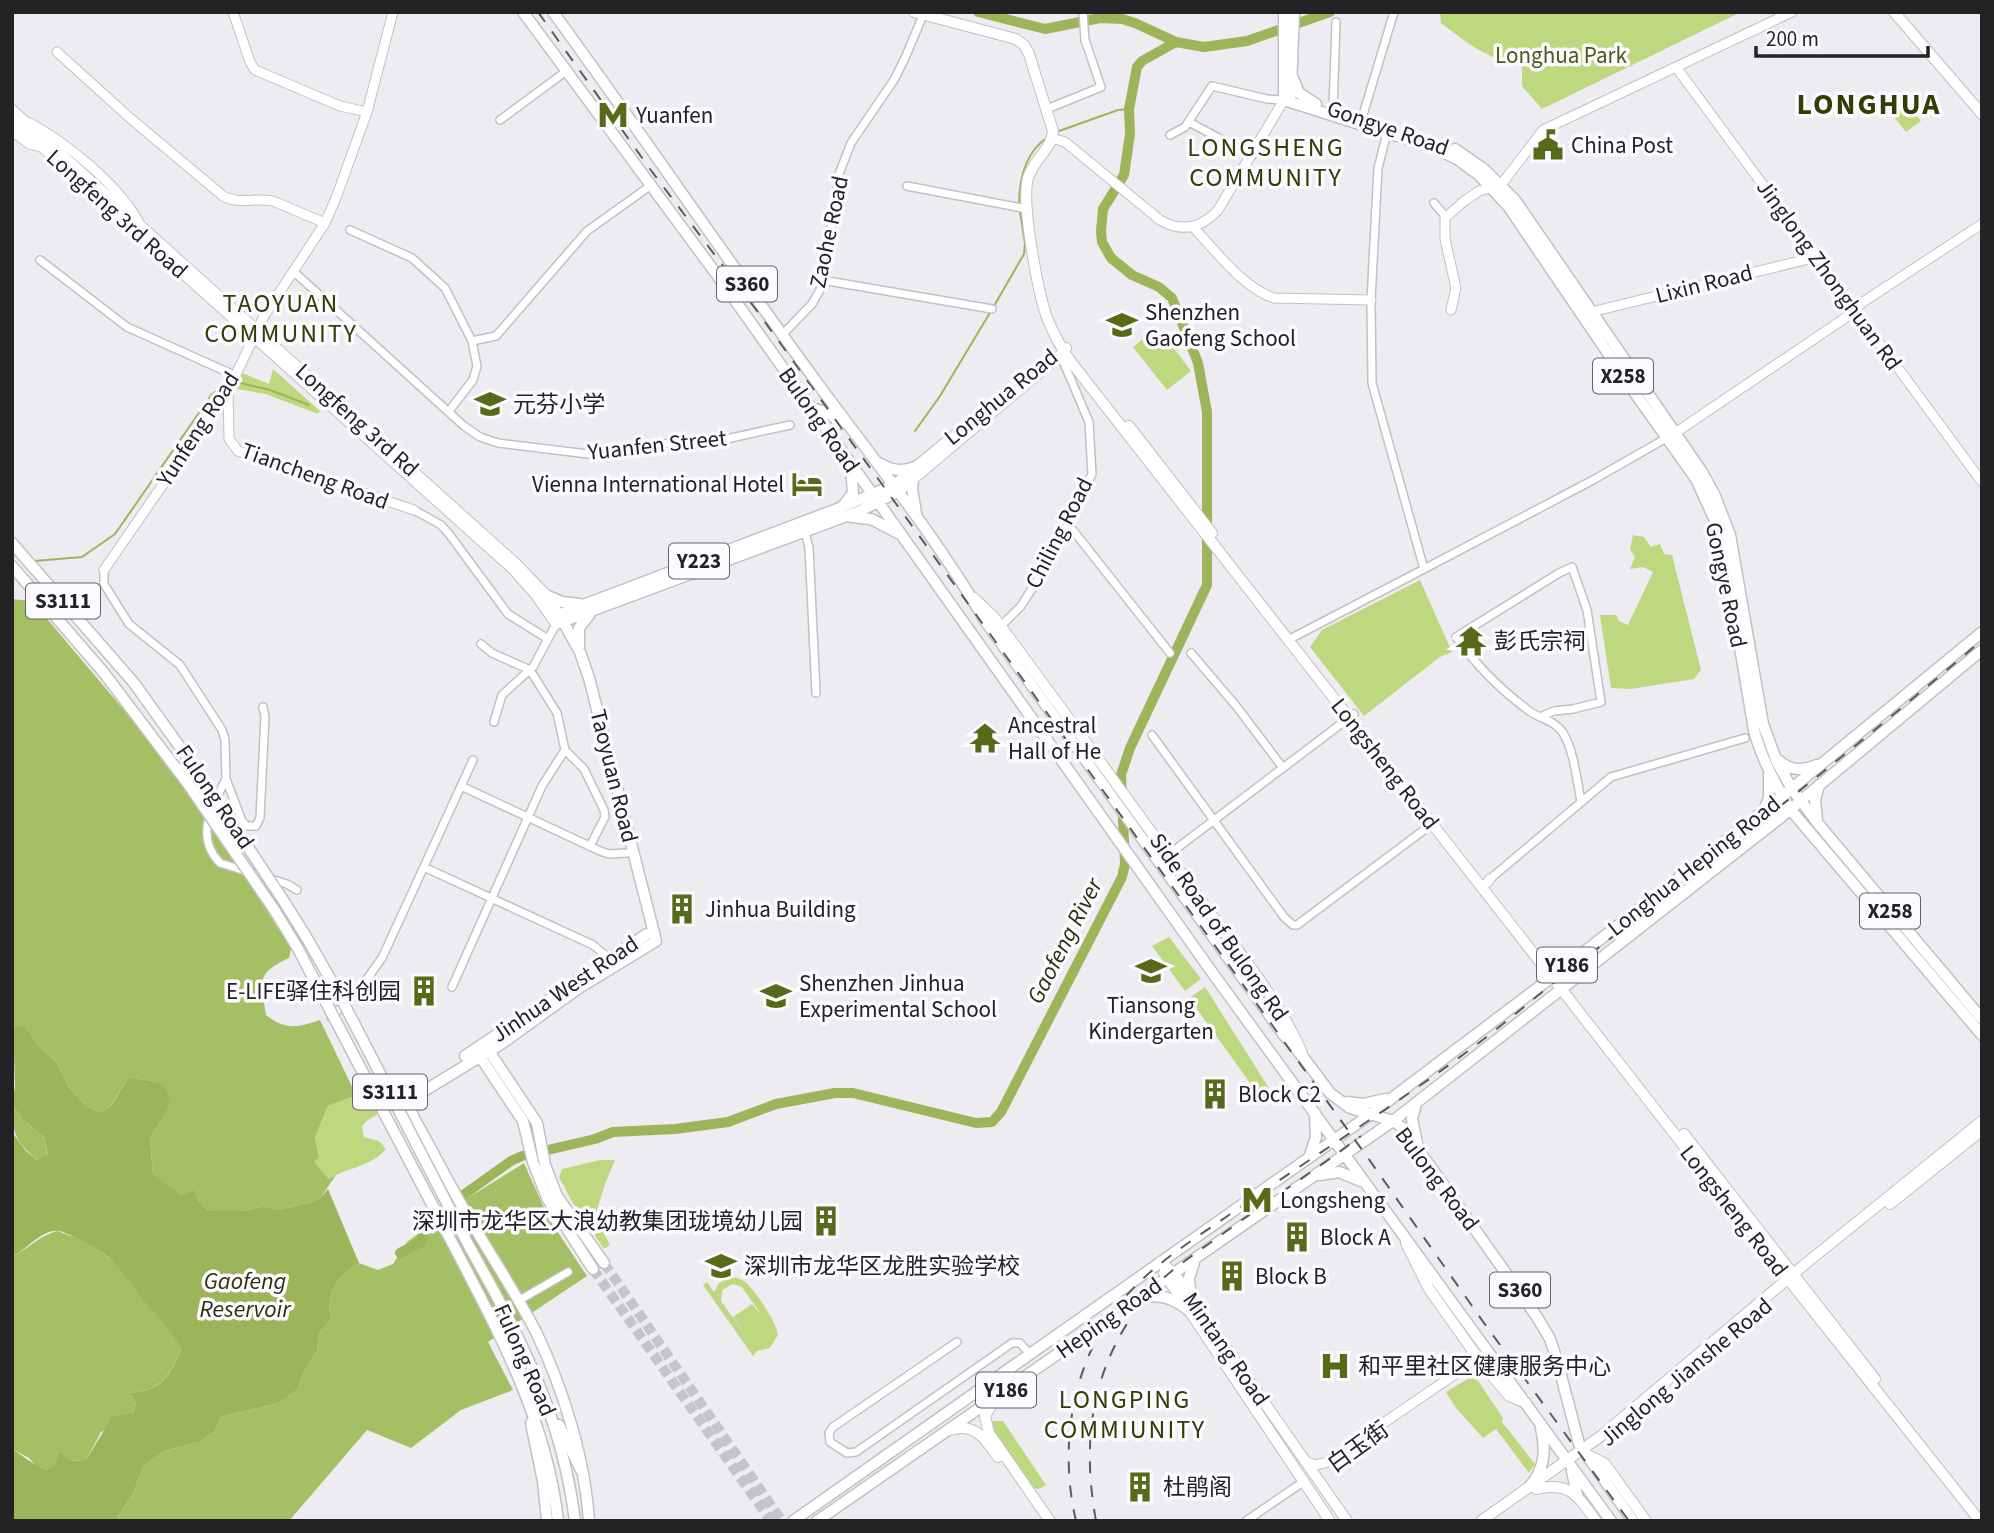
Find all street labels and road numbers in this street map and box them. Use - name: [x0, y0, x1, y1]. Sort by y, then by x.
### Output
- street label: Gongye Road: [1322, 92, 1454, 164]
- street label: Longfeng 3rd Road: [39, 141, 195, 287]
- street label: Zaohe Road: [801, 173, 857, 291]
- street label: Jinglong Zhonghuan Rd: [1748, 173, 1910, 377]
- street label: Lixin Road: [1652, 256, 1756, 312]
- road number: S360: [717, 266, 777, 302]
- street label: Longhua Road: [937, 341, 1065, 453]
- street label: Longfeng 3rd Rd: [288, 355, 426, 485]
- road number: X258: [1593, 358, 1653, 394]
- street label: Bulong Road: [770, 360, 868, 480]
- street label: Yunfeng Road: [148, 365, 248, 494]
- street label: Yuanfen Street: [585, 421, 728, 469]
- street label: Tiancheng Road: [237, 434, 393, 518]
- street label: Chiling Road: [1017, 472, 1101, 594]
- street label: Gongye Road: [1697, 519, 1755, 651]
- road number: Y223: [669, 544, 729, 578]
- road number: S3111: [26, 584, 100, 618]
- street label: Longsheng Road: [1323, 691, 1447, 837]
- street label: Taoyuan Road: [582, 706, 646, 846]
- street label: Fulong Road: [168, 738, 262, 856]
- street label: Longhua Heping Road: [1600, 788, 1788, 944]
- street label: Side Road of Bulong Rd: [1141, 826, 1297, 1028]
- road number: X258: [1860, 894, 1920, 928]
- street label: Jinhua West Road: [485, 928, 645, 1050]
- road number: Y186: [1537, 948, 1597, 982]
- road number: S3111: [353, 1074, 427, 1110]
- street label: Bulong Road: [1387, 1120, 1487, 1238]
- street label: Longsheng Road: [1672, 1138, 1796, 1284]
- street label: Heping Road: [1049, 1269, 1169, 1367]
- road number: S360: [1490, 1272, 1550, 1308]
- street label: Mintang Road: [1175, 1285, 1277, 1413]
- street label: Jinglong Jianshe Road: [1593, 1290, 1779, 1454]
- street label: Fulong Road: [486, 1298, 564, 1422]
- road number: Y186: [976, 1372, 1036, 1408]
- street label: 白玉街: [1320, 1413, 1396, 1481]

